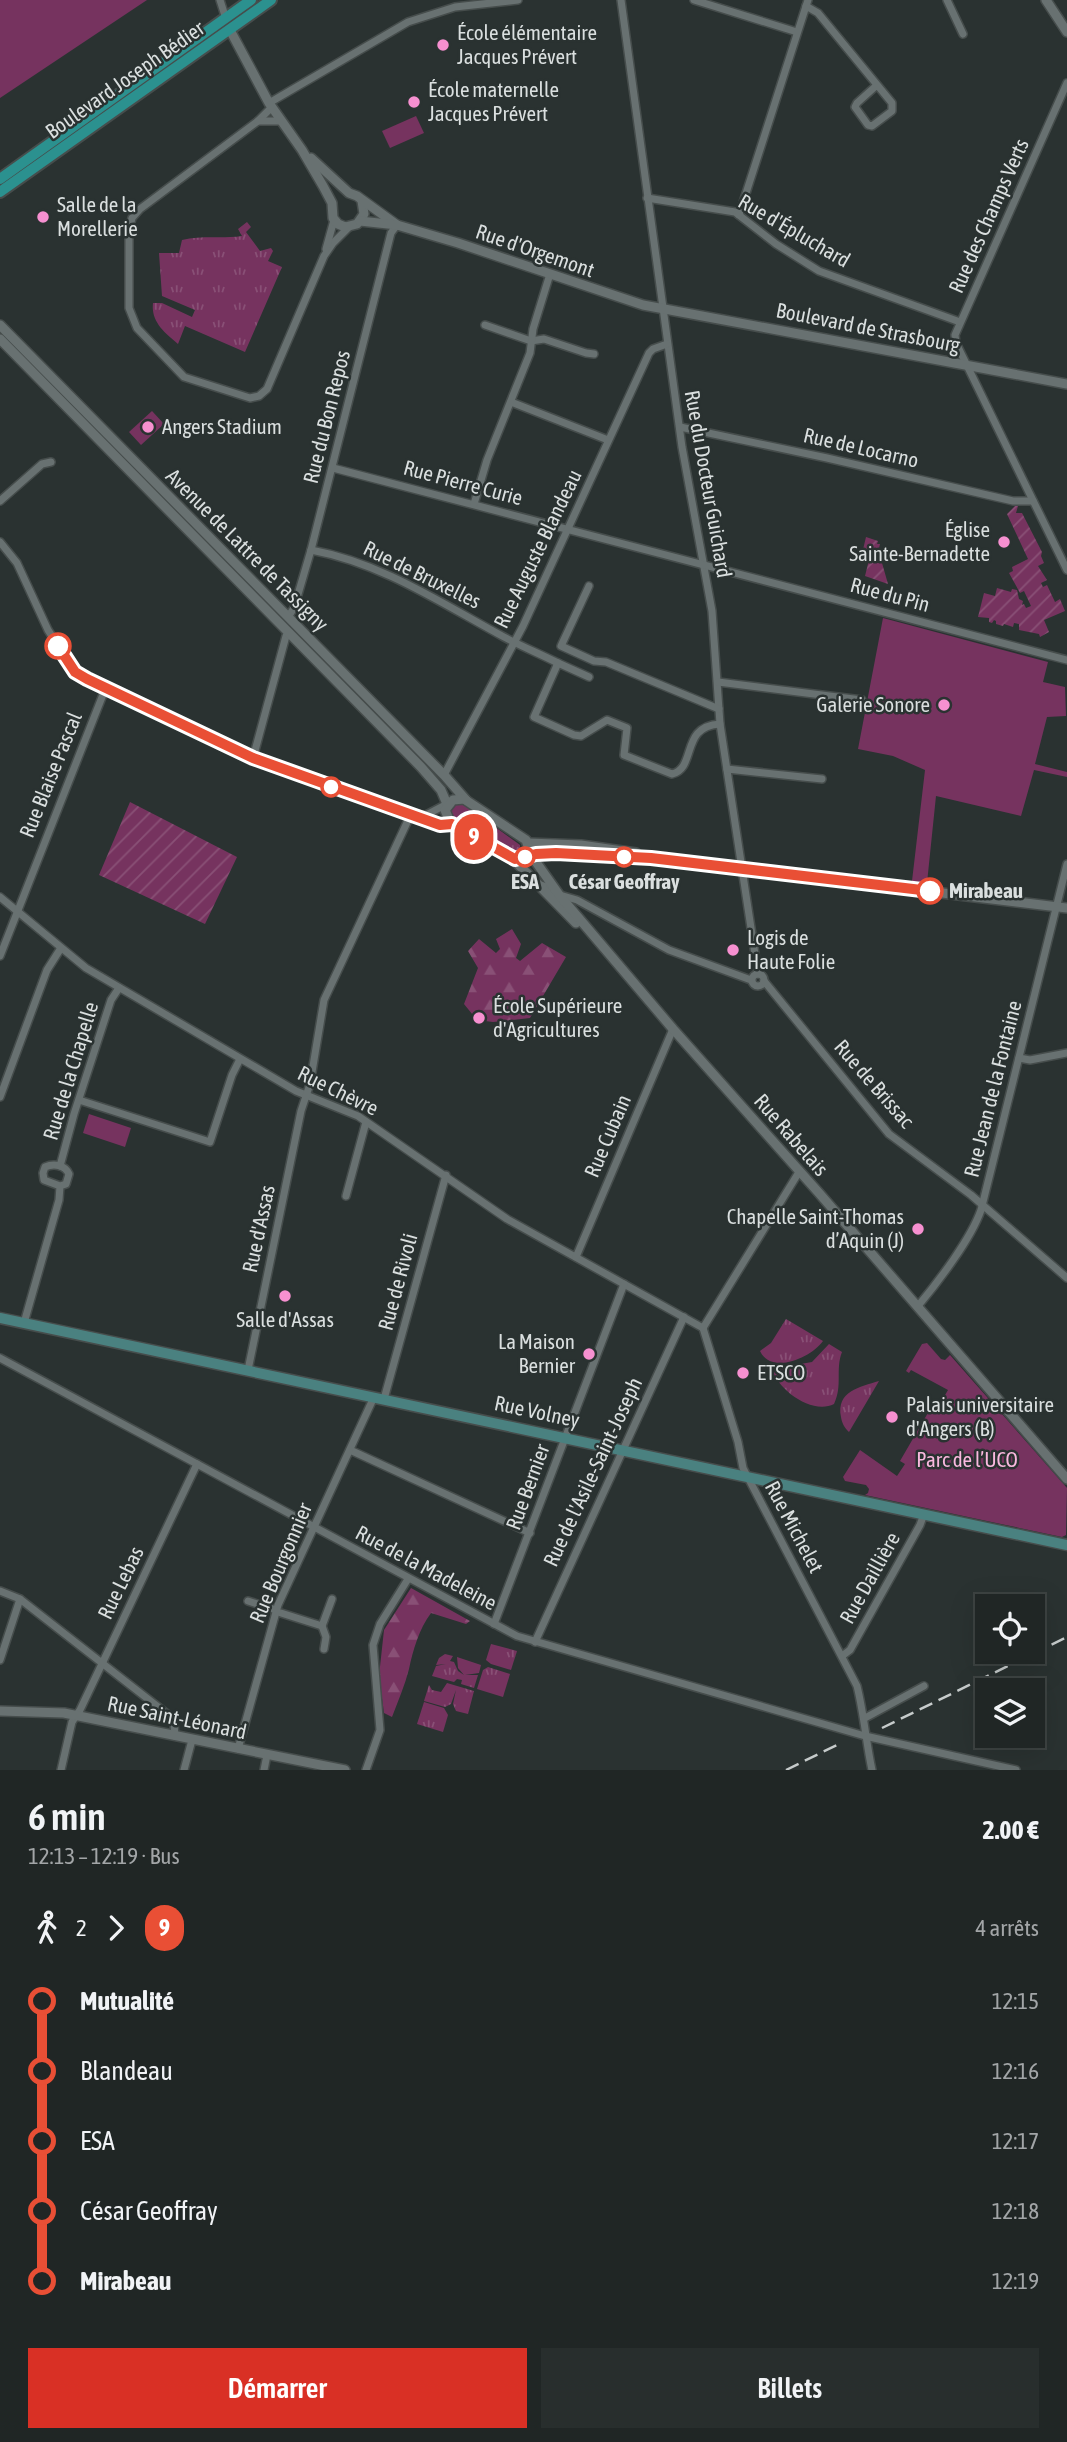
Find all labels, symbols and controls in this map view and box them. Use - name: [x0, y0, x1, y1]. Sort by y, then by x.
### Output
- street label: Boulevard Joseph Bédier: [40, 15, 209, 143]
- place label: École élémentaire Jacques Prévert: [457, 20, 597, 68]
- marker: École élémentaire Jacques Prévert: [435, 37, 451, 53]
- place label: École maternelle Jacques Prévert: [428, 77, 559, 125]
- marker: École maternelle Jacques Prévert: [406, 94, 422, 110]
- street label: Rue des Champs Verts: [943, 135, 1033, 296]
- street label: Rue d'Épluchard: [734, 189, 855, 272]
- place label: Salle de la Morellerie: [57, 192, 138, 240]
- marker: Salle de la Morellerie: [35, 209, 51, 225]
- street label: Rue d'Orgemont: [473, 219, 598, 282]
- street label: Boulevard de Strasbourg: [774, 297, 962, 357]
- street label: Rue du Bon Repos: [298, 348, 354, 486]
- street label: Rue du Docteur Guichard: [681, 388, 737, 579]
- place label: Angers Stadium: [162, 414, 282, 438]
- marker: Angers Stadium: [140, 419, 156, 435]
- street label: Rue de Locarno: [801, 422, 921, 472]
- street label: Rue Pierre Curie: [401, 455, 525, 509]
- street label: Avenue de Lattre de Tassigny: [162, 463, 334, 636]
- street label: Rue Auguste Blandeau: [488, 465, 586, 632]
- place label: Église Sainte-Bernadette: [849, 517, 990, 565]
- marker: Église Sainte-Bernadette: [996, 534, 1012, 550]
- street label: Rue de Bruxelles: [360, 535, 485, 613]
- street label: Rue du Pin: [848, 572, 932, 616]
- unlabelled marker: [45, 633, 71, 659]
- place label: Galerie Sonore: [816, 692, 930, 716]
- marker: Galerie Sonore: [936, 697, 952, 713]
- street label: Rue Blaise Pascal: [14, 708, 86, 841]
- unlabelled marker: [321, 777, 341, 797]
- line badge: 9: [451, 814, 497, 860]
- text: 9: [468, 823, 480, 850]
- marker: ESA: [515, 847, 535, 867]
- marker: César Geoffray: [614, 847, 634, 867]
- place label: ESA: [511, 869, 540, 893]
- place label: César Geoffray: [568, 869, 680, 893]
- marker: Mirabeau: [917, 878, 943, 904]
- place label: Mirabeau: [949, 878, 1023, 902]
- place label: Logis de Haute Folie: [747, 925, 835, 973]
- marker: Logis de Haute Folie: [725, 942, 741, 958]
- place label: École Supérieure d'Agricultures: [493, 993, 622, 1041]
- street label: Rue Jean de la Fontaine: [958, 998, 1026, 1180]
- street label: Rue de la Chapelle: [38, 999, 102, 1143]
- marker: École Supérieure d'Agricultures: [471, 1010, 487, 1026]
- street label: Rue de Brissac: [830, 1034, 920, 1132]
- street label: Rue Chèvre: [294, 1060, 383, 1120]
- street label: Rue Rabelais: [750, 1089, 834, 1180]
- street label: Rue Cubain: [579, 1091, 635, 1181]
- street label: Rue d'Assas: [237, 1183, 279, 1275]
- place label: Chapelle Saint-Thomas d’Aquin (J): [727, 1204, 904, 1252]
- marker: Chapelle Saint-Thomas d’Aquin (J): [910, 1221, 926, 1237]
- street label: Rue de Rivoli: [373, 1231, 421, 1333]
- marker: Salle d'Assas: [277, 1288, 293, 1304]
- place label: Salle d'Assas: [236, 1307, 334, 1331]
- place label: La Maison Bernier: [498, 1329, 576, 1377]
- marker: La Maison Bernier: [581, 1346, 597, 1362]
- place label: ETSCO: [757, 1360, 805, 1384]
- marker: ETSCO: [735, 1365, 751, 1381]
- street label: Rue de l'Asile-Saint-Joseph: [538, 1373, 646, 1570]
- street label: Rue Volney: [492, 1390, 582, 1432]
- place label: Palais universitaire d'Angers (B): [906, 1392, 1054, 1440]
- marker: Palais universitaire d'Angers (B): [884, 1409, 900, 1425]
- street label: Rue Bernier: [500, 1440, 554, 1533]
- park label: Parc de l’UCO: [916, 1447, 1018, 1471]
- street label: Rue Michelet: [761, 1477, 829, 1576]
- street label: Rue Bourgonnier: [244, 1498, 316, 1626]
- street label: Rue de la Madeleine: [352, 1520, 501, 1614]
- street label: Rue Daillière: [834, 1528, 904, 1627]
- street label: Rue Lebas: [92, 1542, 148, 1623]
- map controls: [975, 1594, 1045, 1748]
- button: locate: [975, 1594, 1045, 1664]
- button: layers: [975, 1678, 1045, 1748]
- street label: Rue Saint-Léonard: [106, 1691, 249, 1743]
- text: 6 min: [28, 1795, 106, 1838]
- text: 2.00 €: [982, 1815, 1039, 1845]
- text: 12:13 – 12:19 · Bus: [28, 1843, 180, 1869]
- icon: walk: [28, 1909, 66, 1947]
- icon: forward: [97, 1909, 135, 1947]
- text: 9: [159, 1914, 170, 1941]
- text: 2: [76, 1915, 87, 1941]
- text: 4 arrêts: [976, 1915, 1039, 1941]
- text: Mutualité: [80, 1986, 174, 2016]
- text: 12:15: [992, 1988, 1039, 2014]
- text: Blandeau: [80, 2056, 173, 2086]
- text: 12:16: [992, 2058, 1039, 2084]
- text: ESA: [80, 2126, 115, 2156]
- text: 12:17: [992, 2128, 1039, 2154]
- text: César Geoffray: [80, 2196, 218, 2226]
- text: 12:18: [992, 2198, 1039, 2224]
- text: Mirabeau: [80, 2266, 171, 2296]
- text: 12:19: [992, 2268, 1039, 2294]
- button: Démarrer: [28, 2348, 527, 2428]
- button: Billets: [541, 2348, 1039, 2428]

